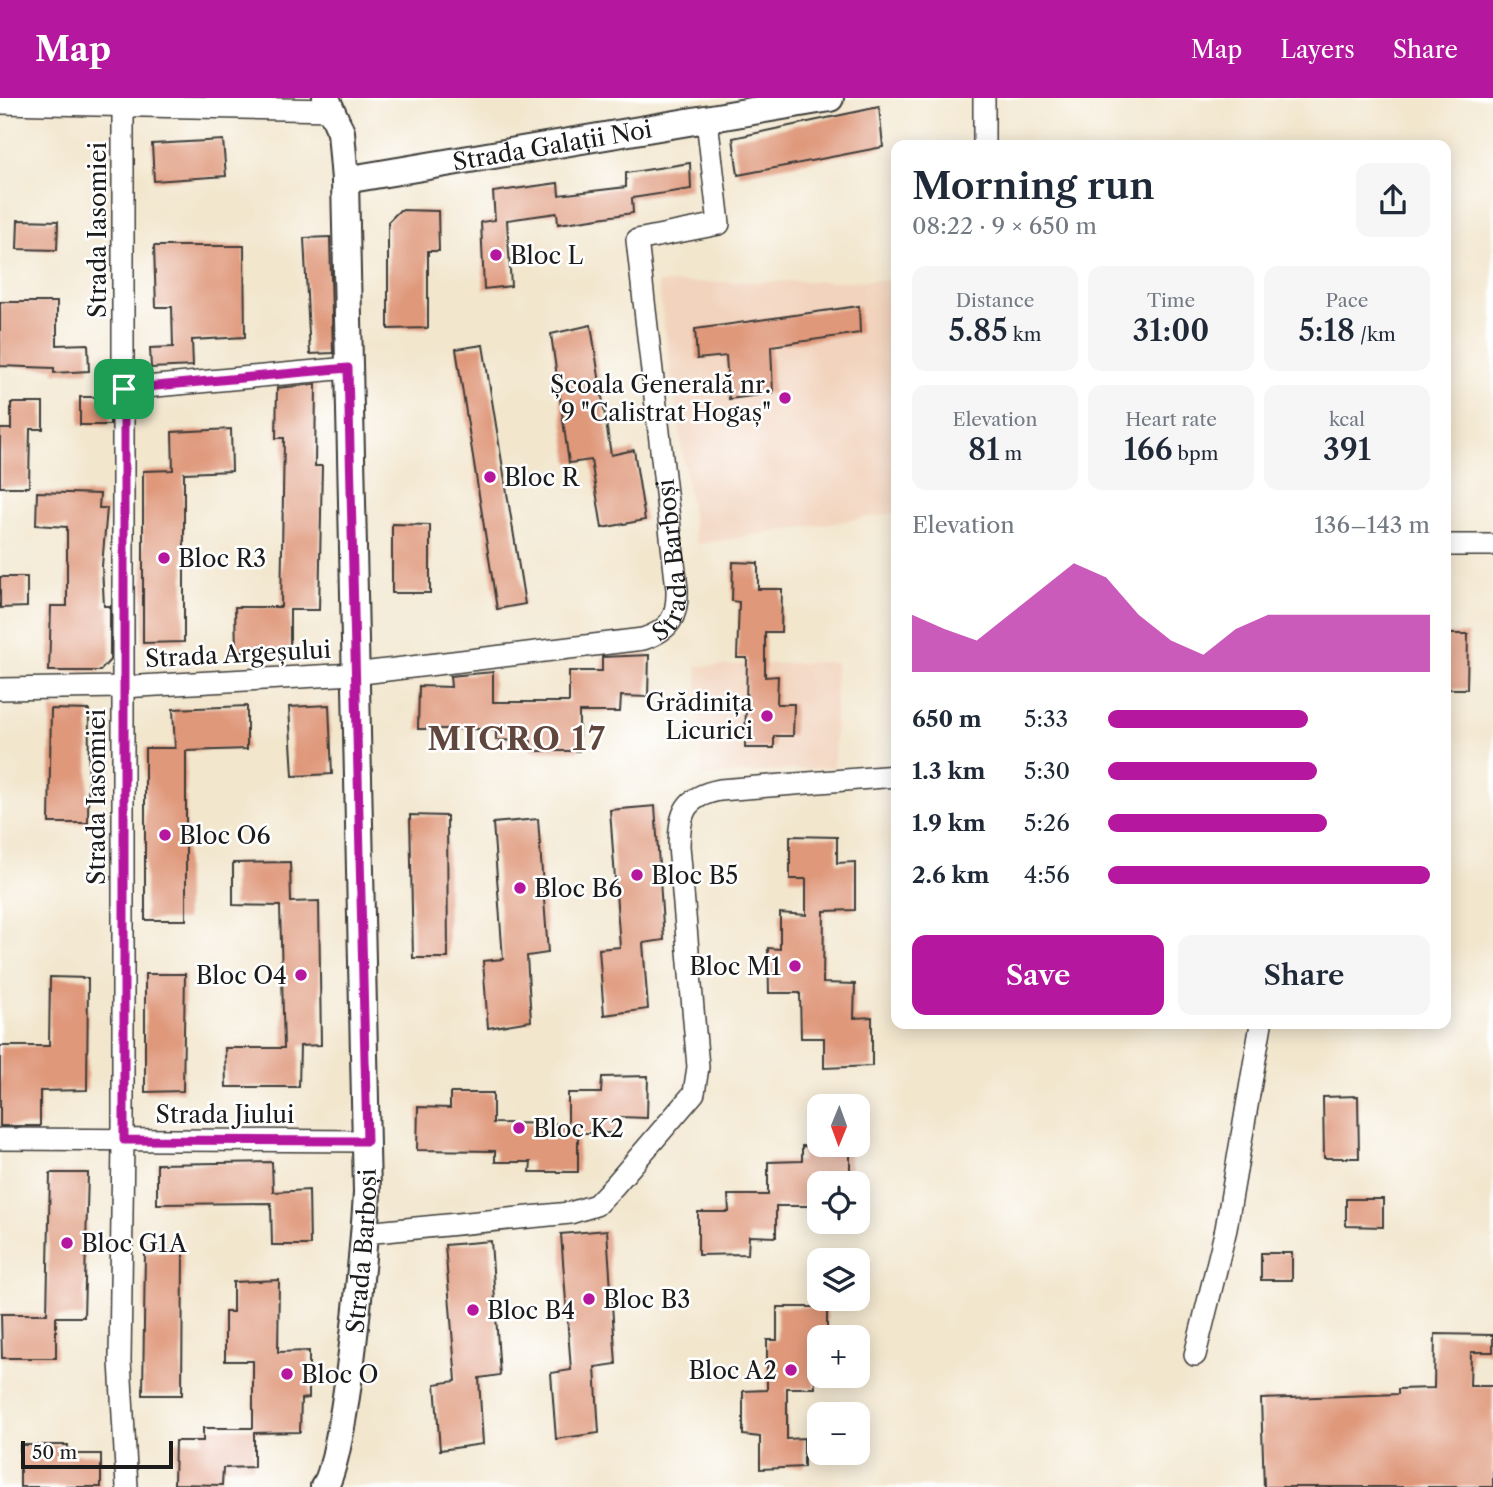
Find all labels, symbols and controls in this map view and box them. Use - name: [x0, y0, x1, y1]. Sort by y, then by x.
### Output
- text: Map: [35, 29, 111, 70]
- text: Map: [1191, 35, 1242, 64]
- text: Layers: [1280, 35, 1355, 64]
- text: Share: [1393, 35, 1458, 64]
- street label: Strada Galații Noi: [450, 114, 654, 176]
- street label: Strada Iasomiei: [83, 142, 112, 318]
- text: Morning run: [912, 162, 1155, 209]
- button: share: [1356, 163, 1430, 237]
- text: 08:22 · 9 × 650 m: [912, 212, 1097, 240]
- place label: Bloc L: [510, 241, 583, 270]
- marker: Bloc L: [488, 247, 504, 263]
- text: Distance: [956, 289, 1034, 312]
- text: Time: [1147, 289, 1195, 312]
- text: Pace: [1326, 289, 1368, 312]
- text: 5.85: [948, 312, 1008, 349]
- text: 31:00: [1133, 312, 1209, 349]
- text: 5:18: [1298, 312, 1355, 349]
- text: km: [1008, 323, 1042, 346]
- text: /km: [1355, 323, 1396, 346]
- pin: [94, 359, 154, 419]
- icon: arrive: [105, 370, 143, 408]
- place label: Școala Generală nr. 9 "Calistrat Hogaș": [550, 370, 771, 427]
- marker: Școala Generală nr. 9 "Calistrat Hogaș": [777, 390, 793, 406]
- text: Elevation: [953, 408, 1037, 431]
- text: Heart rate: [1125, 408, 1217, 431]
- text: kcal: [1329, 408, 1365, 431]
- text: 81: [968, 431, 999, 468]
- text: 166: [1124, 431, 1172, 468]
- text: 391: [1323, 431, 1371, 468]
- text: m: [999, 442, 1022, 465]
- text: bpm: [1172, 442, 1218, 465]
- place label: Bloc R: [504, 463, 580, 492]
- marker: Bloc R: [482, 469, 498, 485]
- street label: Strada Barboși: [646, 477, 692, 647]
- text: Elevation: [912, 511, 1015, 539]
- text: 136–143 m: [1314, 511, 1430, 539]
- place label: Bloc R3: [178, 544, 266, 573]
- marker: Bloc R3: [156, 550, 172, 566]
- street label: Strada Argeșului: [144, 635, 332, 673]
- place label: Grădinița Licurici: [646, 688, 753, 745]
- text: 650 m: [912, 705, 982, 733]
- text: 5:33: [1024, 705, 1068, 733]
- marker: Grădinița Licurici: [759, 708, 775, 724]
- street label: Strada Iasomiei: [82, 709, 111, 885]
- district label: MICRO 17: [427, 719, 607, 758]
- text: 1.3 km: [912, 757, 986, 785]
- text: 5:30: [1024, 757, 1070, 785]
- text: 1.9 km: [912, 809, 986, 837]
- text: 5:26: [1024, 809, 1070, 837]
- place label: Bloc O6: [179, 821, 270, 850]
- marker: Bloc O6: [157, 827, 173, 843]
- place label: Bloc B5: [651, 861, 738, 890]
- text: 2.6 km: [912, 861, 990, 889]
- text: 4:56: [1024, 861, 1070, 889]
- marker: Bloc B5: [629, 867, 645, 883]
- place label: Bloc B6: [534, 874, 622, 903]
- marker: Bloc B6: [512, 880, 528, 896]
- button: Save: [912, 935, 1164, 1015]
- button: Share: [1178, 935, 1430, 1015]
- place label: Bloc M1: [689, 952, 781, 981]
- marker: Bloc M1: [787, 958, 803, 974]
- place label: Bloc O4: [196, 961, 287, 990]
- marker: Bloc O4: [293, 967, 309, 983]
- north arrow: [807, 1094, 870, 1157]
- map controls: [807, 1094, 870, 1465]
- street label: Strada Jiului: [156, 1100, 294, 1129]
- place label: Bloc K2: [533, 1114, 624, 1143]
- marker: Bloc K2: [511, 1120, 527, 1136]
- street label: Strada Barboși: [340, 1168, 382, 1335]
- button: locate: [807, 1171, 870, 1234]
- place label: Bloc G1A: [81, 1229, 188, 1258]
- marker: Bloc G1A: [59, 1235, 75, 1251]
- button: layers: [807, 1248, 870, 1311]
- place label: Bloc B3: [603, 1285, 690, 1314]
- marker: Bloc B3: [581, 1291, 597, 1307]
- place label: Bloc B4: [487, 1296, 575, 1325]
- marker: Bloc B4: [465, 1302, 481, 1318]
- button: +: [807, 1325, 870, 1388]
- place label: Bloc A2: [688, 1356, 777, 1385]
- place label: Bloc O: [301, 1360, 378, 1389]
- marker: Bloc A2: [783, 1362, 799, 1378]
- marker: Bloc O: [279, 1366, 295, 1382]
- button: −: [807, 1402, 870, 1465]
- scale bar: [21, 1438, 173, 1470]
- text: 50 m: [32, 1441, 77, 1464]

